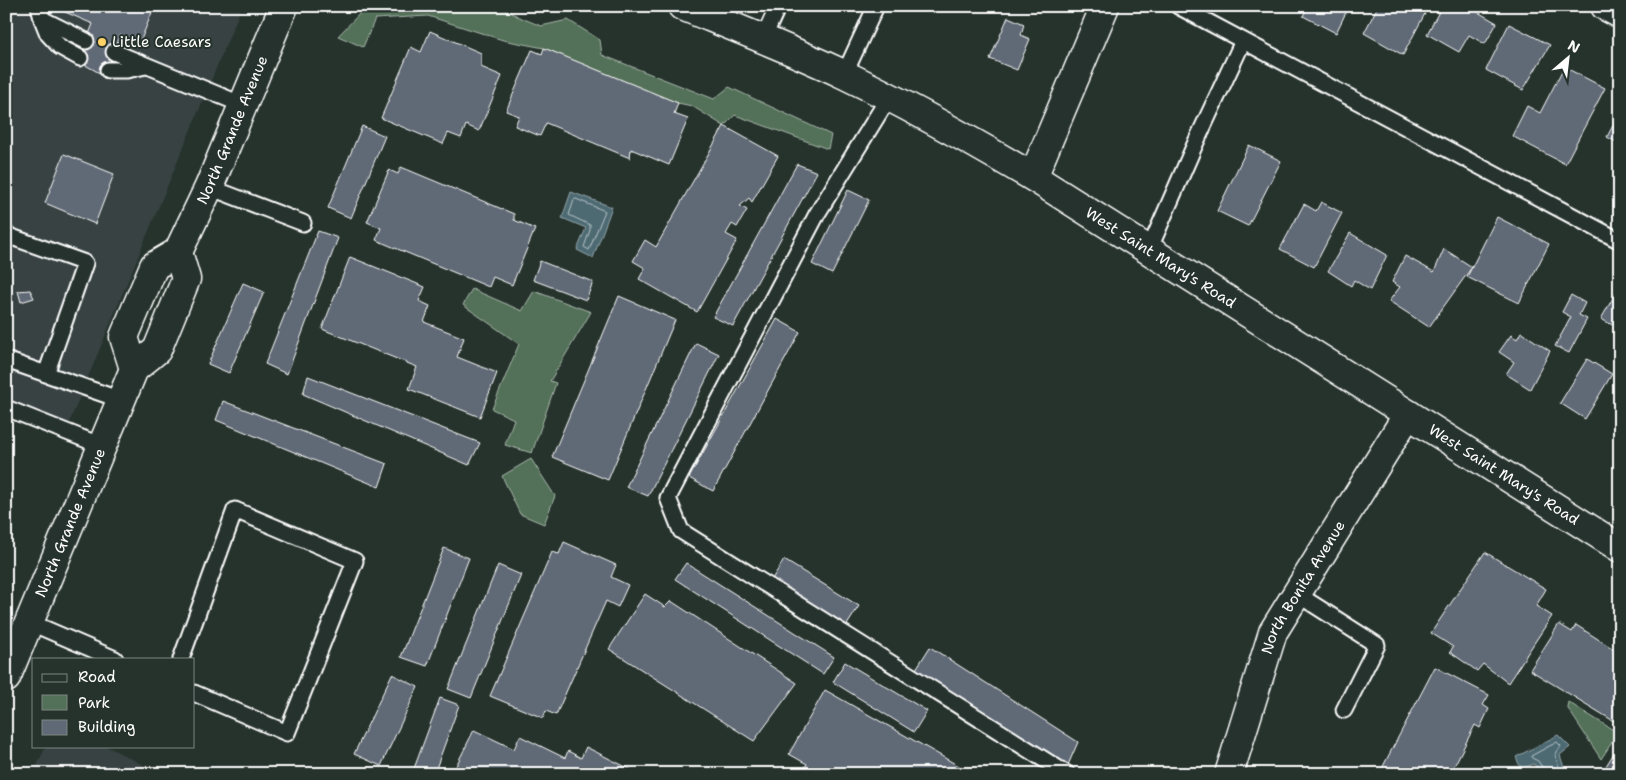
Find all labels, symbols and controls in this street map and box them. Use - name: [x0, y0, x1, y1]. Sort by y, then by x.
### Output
- place label: Little Caesars: [112, 32, 211, 52]
- north arrow: [1544, 32, 1594, 82]
- marker: Little Caesars: [96, 36, 108, 48]
- text: N: [1565, 36, 1583, 57]
- street label: North Grande Avenue: [192, 53, 272, 208]
- street label: West Saint Mary's Road: [1082, 203, 1240, 313]
- street label: West Saint Mary's Road: [1425, 420, 1583, 530]
- street label: North Grande Avenue: [31, 445, 110, 600]
- street label: North Bonita Avenue: [1257, 517, 1350, 657]
- legend: [32, 658, 195, 748]
- text: Road: [78, 667, 116, 687]
- text: Park: [78, 693, 110, 713]
- text: Building: [78, 717, 135, 737]

